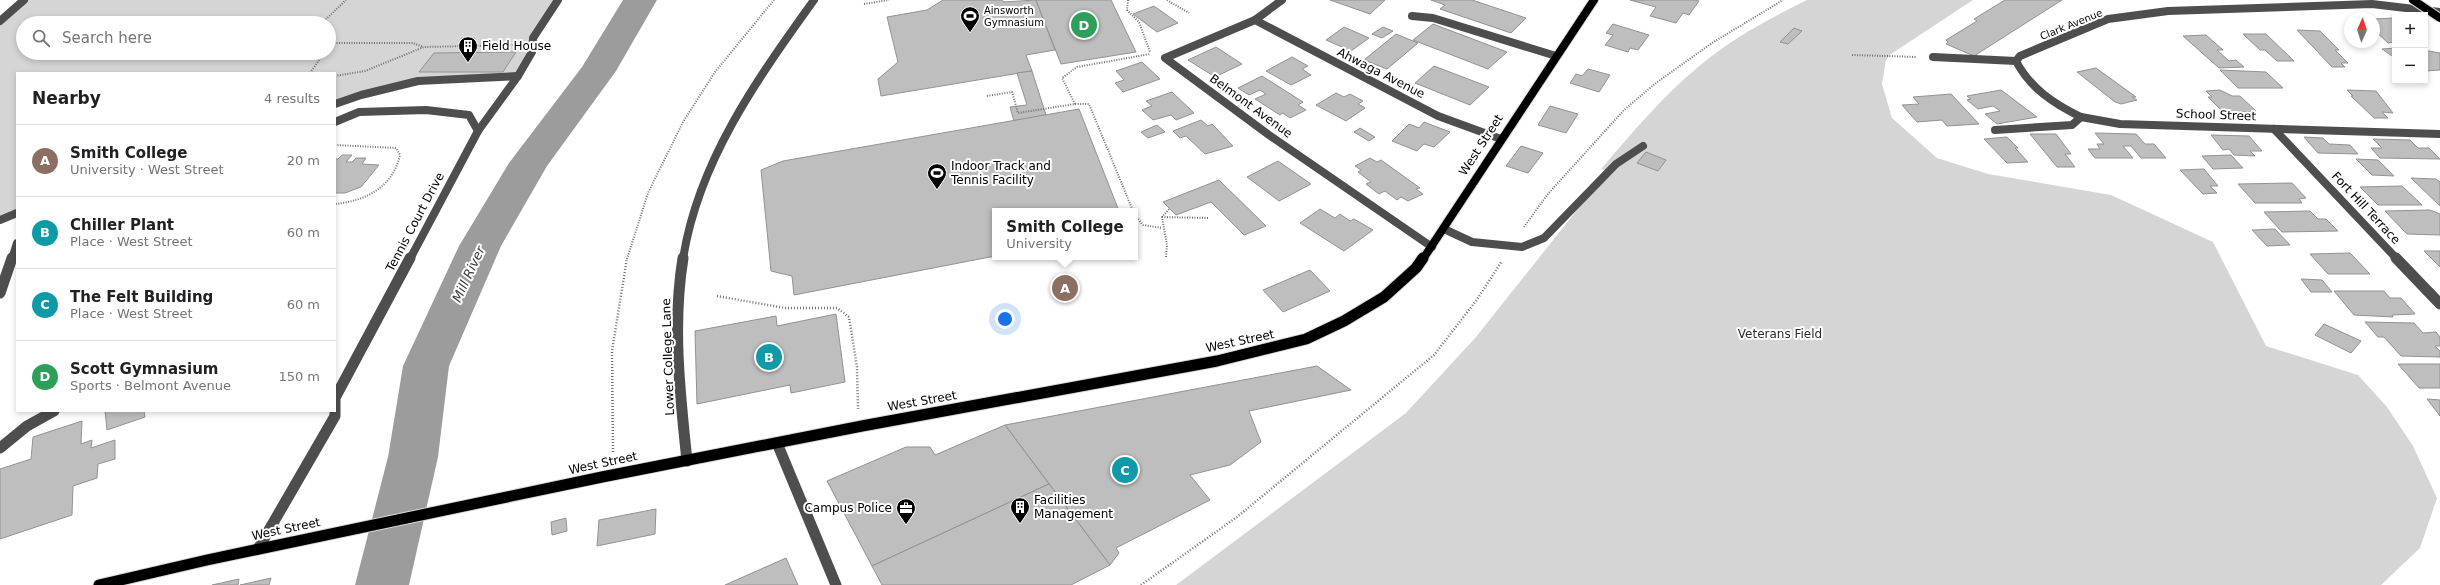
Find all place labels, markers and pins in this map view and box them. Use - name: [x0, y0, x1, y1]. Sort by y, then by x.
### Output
- sports icon: Ainsworth Gymnasium: [959, 5, 981, 33]
- place label: Ainsworth Gymnasium: [984, 5, 1044, 28]
- pin: D: [1071, 10, 1097, 40]
- building icon: Field House: [457, 35, 479, 63]
- place label: Field House: [482, 39, 551, 53]
- place label: Indoor Track and Tennis Facility: [950, 159, 1051, 187]
- sports icon: Indoor Track and Tennis Facility: [926, 162, 948, 190]
- pin: A: [1052, 273, 1078, 303]
- pin: B: [756, 342, 782, 372]
- pin: C: [1112, 455, 1138, 485]
- place label: Facilities Management: [1034, 493, 1113, 521]
- building icon: Facilities Management: [1009, 496, 1031, 524]
- office icon: Campus Police: [895, 497, 917, 525]
- place label: Campus Police: [804, 501, 892, 515]

